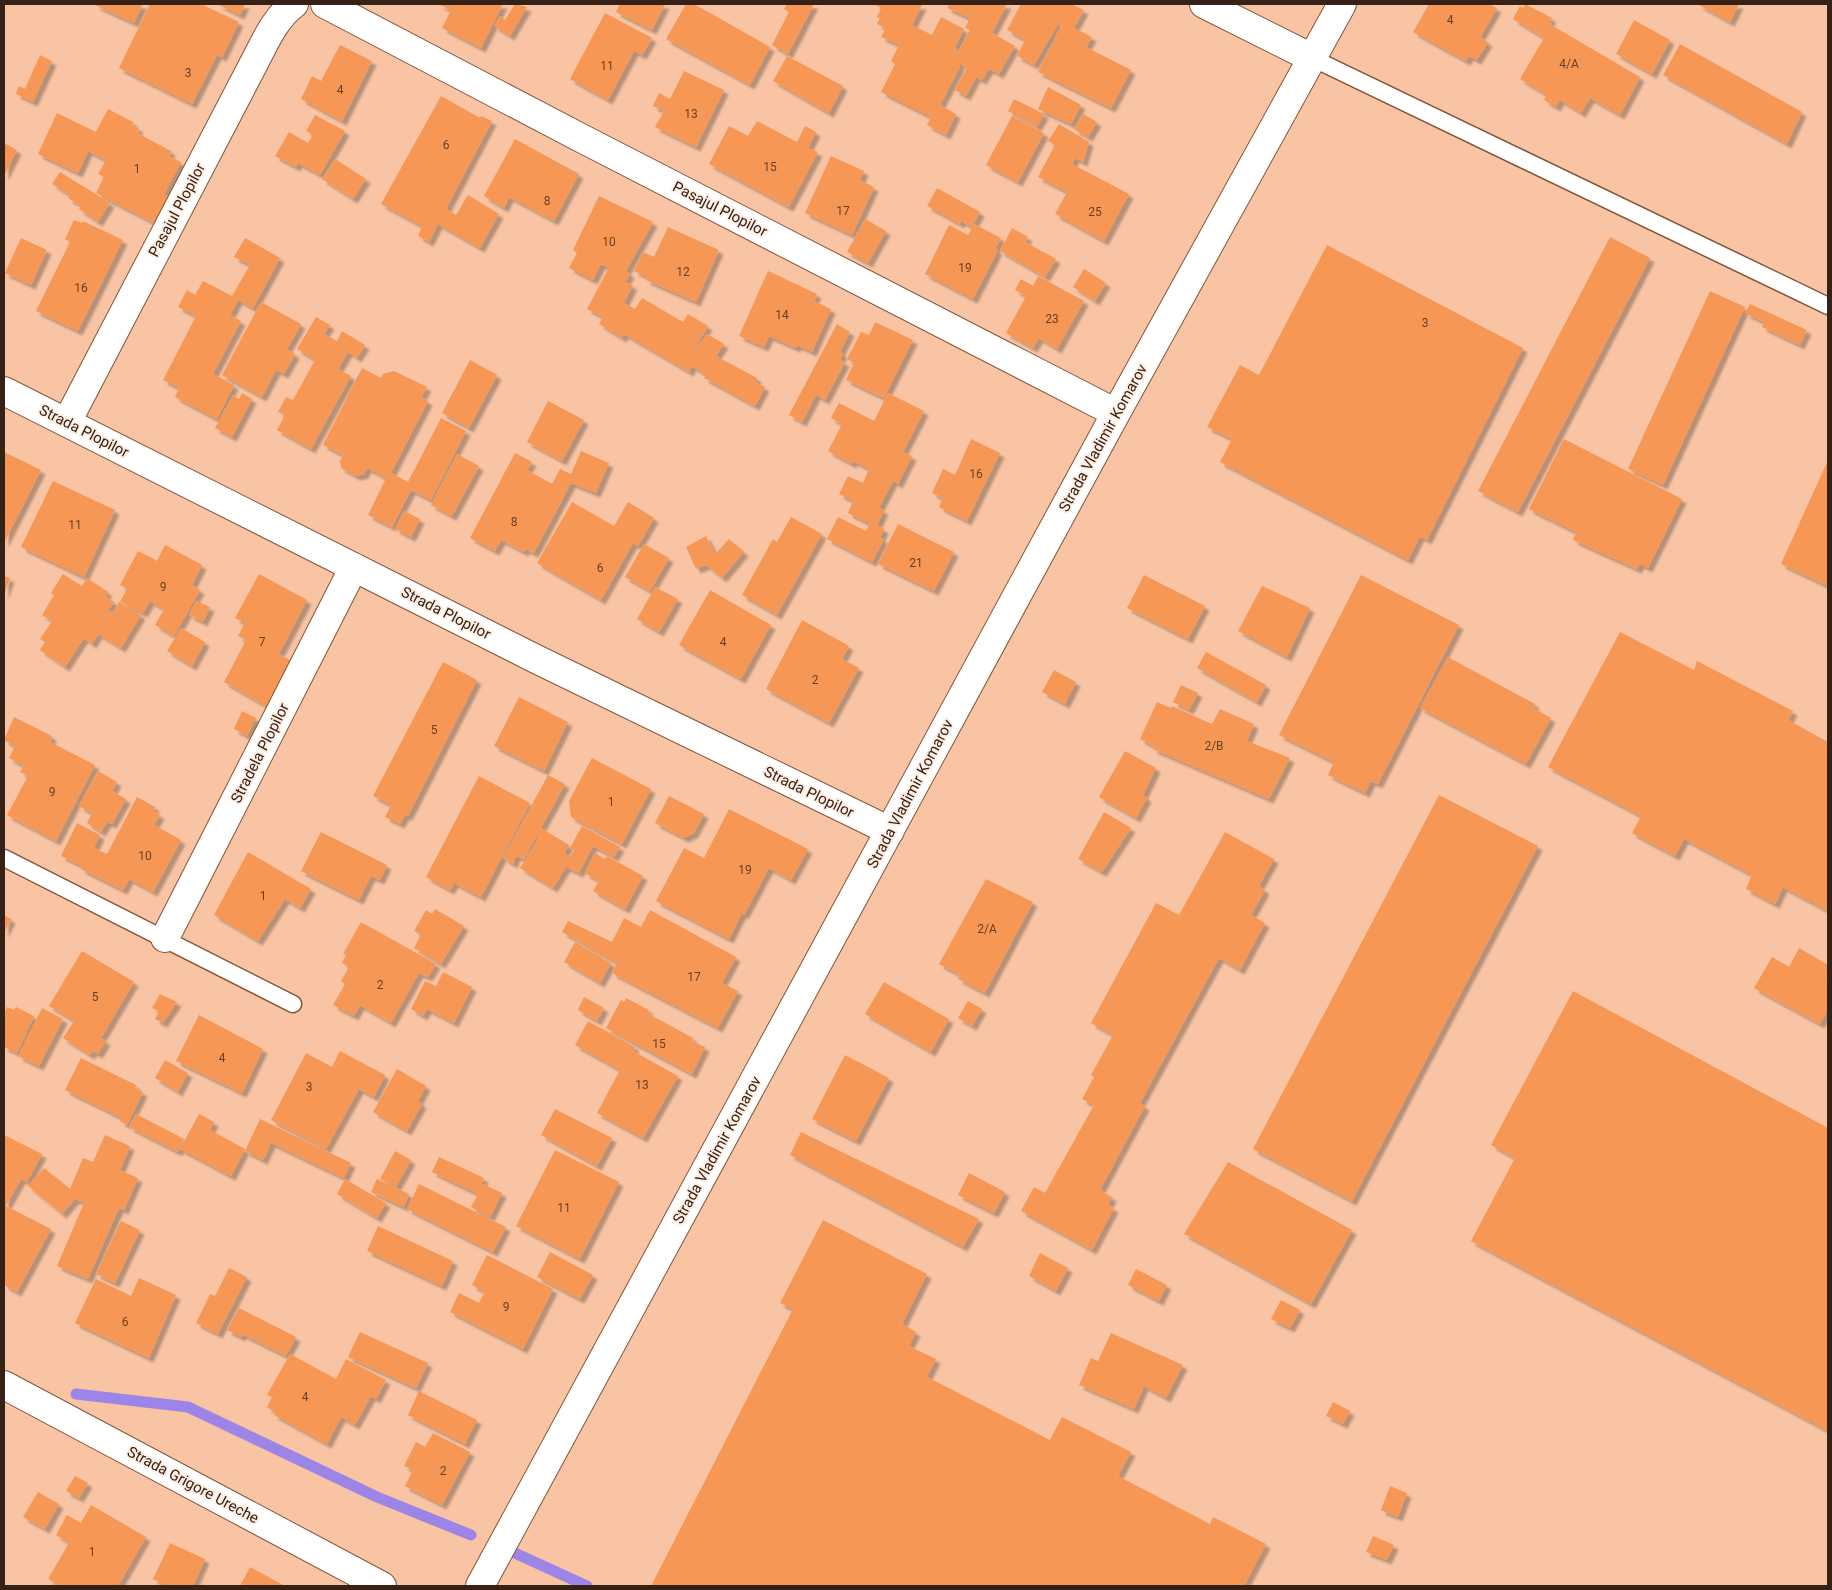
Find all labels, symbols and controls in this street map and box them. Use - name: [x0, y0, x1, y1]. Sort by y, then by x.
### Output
- house number: 4: [1447, 13, 1454, 27]
- house number: 4/A: [1559, 57, 1579, 71]
- house number: 11: [600, 59, 614, 73]
- house number: 3: [185, 66, 191, 80]
- house number: 4: [337, 83, 344, 97]
- house number: 13: [684, 107, 698, 121]
- house number: 6: [443, 138, 450, 152]
- street label: Pasajul Plopilor: [145, 160, 209, 260]
- house number: 15: [763, 160, 777, 174]
- house number: 1: [134, 162, 140, 176]
- street label: Pasajul Plopilor: [670, 177, 770, 241]
- house number: 8: [544, 194, 551, 208]
- house number: 17: [836, 204, 850, 218]
- house number: 25: [1088, 205, 1102, 219]
- house number: 10: [602, 235, 616, 249]
- house number: 19: [958, 261, 972, 275]
- house number: 12: [676, 265, 690, 279]
- house number: 16: [74, 281, 88, 295]
- house number: 14: [775, 308, 789, 322]
- house number: 23: [1045, 312, 1059, 326]
- house number: 3: [1422, 316, 1428, 330]
- street label: Strada Vladimir Komarov: [1055, 361, 1151, 515]
- street label: Strada Plopilor: [36, 401, 132, 461]
- house number: 16: [969, 467, 983, 481]
- house number: 8: [511, 515, 518, 529]
- house number: 11: [68, 518, 82, 532]
- house number: 21: [909, 556, 923, 570]
- house number: 6: [597, 561, 604, 575]
- house number: 9: [160, 580, 166, 594]
- street label: Strada Plopilor: [398, 583, 494, 643]
- house number: 7: [259, 635, 266, 649]
- house number: 4: [720, 635, 727, 649]
- house number: 2: [812, 673, 819, 687]
- street label: Stradela Plopilor: [227, 700, 293, 806]
- street label: Strada Vladimir Komarov: [863, 717, 957, 871]
- house number: 5: [431, 723, 438, 737]
- house number: 2/B: [1204, 739, 1224, 753]
- street label: Strada Plopilor: [761, 762, 857, 822]
- house number: 9: [49, 785, 55, 799]
- house number: 1: [608, 795, 614, 809]
- house number: 10: [138, 849, 152, 863]
- house number: 19: [738, 863, 752, 877]
- house number: 1: [260, 889, 266, 903]
- house number: 2/A: [977, 922, 997, 936]
- house number: 17: [687, 970, 701, 984]
- house number: 2: [377, 978, 384, 992]
- house number: 5: [92, 990, 99, 1004]
- house number: 15: [652, 1037, 666, 1051]
- house number: 4: [219, 1051, 226, 1065]
- street label: Strada Vladimir Komarov: [669, 1073, 765, 1227]
- house number: 13: [635, 1078, 649, 1092]
- house number: 3: [306, 1080, 312, 1094]
- house number: 11: [557, 1201, 571, 1215]
- house number: 9: [503, 1300, 509, 1314]
- house number: 6: [122, 1315, 129, 1329]
- house number: 4: [302, 1390, 309, 1404]
- street label: Strada Grigore Ureche: [124, 1443, 262, 1527]
- house number: 2: [440, 1464, 447, 1478]
- house number: 1: [89, 1545, 95, 1559]

